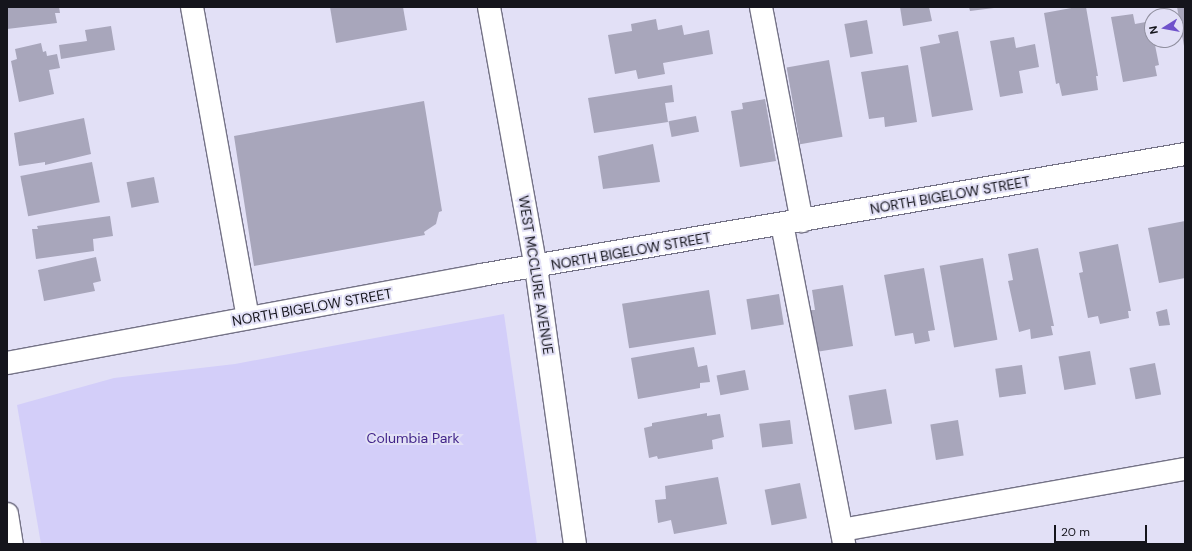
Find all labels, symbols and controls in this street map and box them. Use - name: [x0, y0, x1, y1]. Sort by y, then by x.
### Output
- north arrow: [1144, 8, 1184, 48]
- text: N: [1146, 25, 1161, 35]
- street label: NORTH BIGELOW STREET: [869, 173, 1031, 217]
- street label: WEST MCCLURE AVENUE: [515, 194, 557, 356]
- street label: NORTH BIGELOW STREET: [550, 229, 712, 273]
- street label: NORTH BIGELOW STREET: [231, 285, 393, 329]
- park label: Columbia Park: [366, 430, 460, 446]
- scale bar: [1056, 517, 1149, 543]
- text: 20 m: [1061, 524, 1090, 540]

